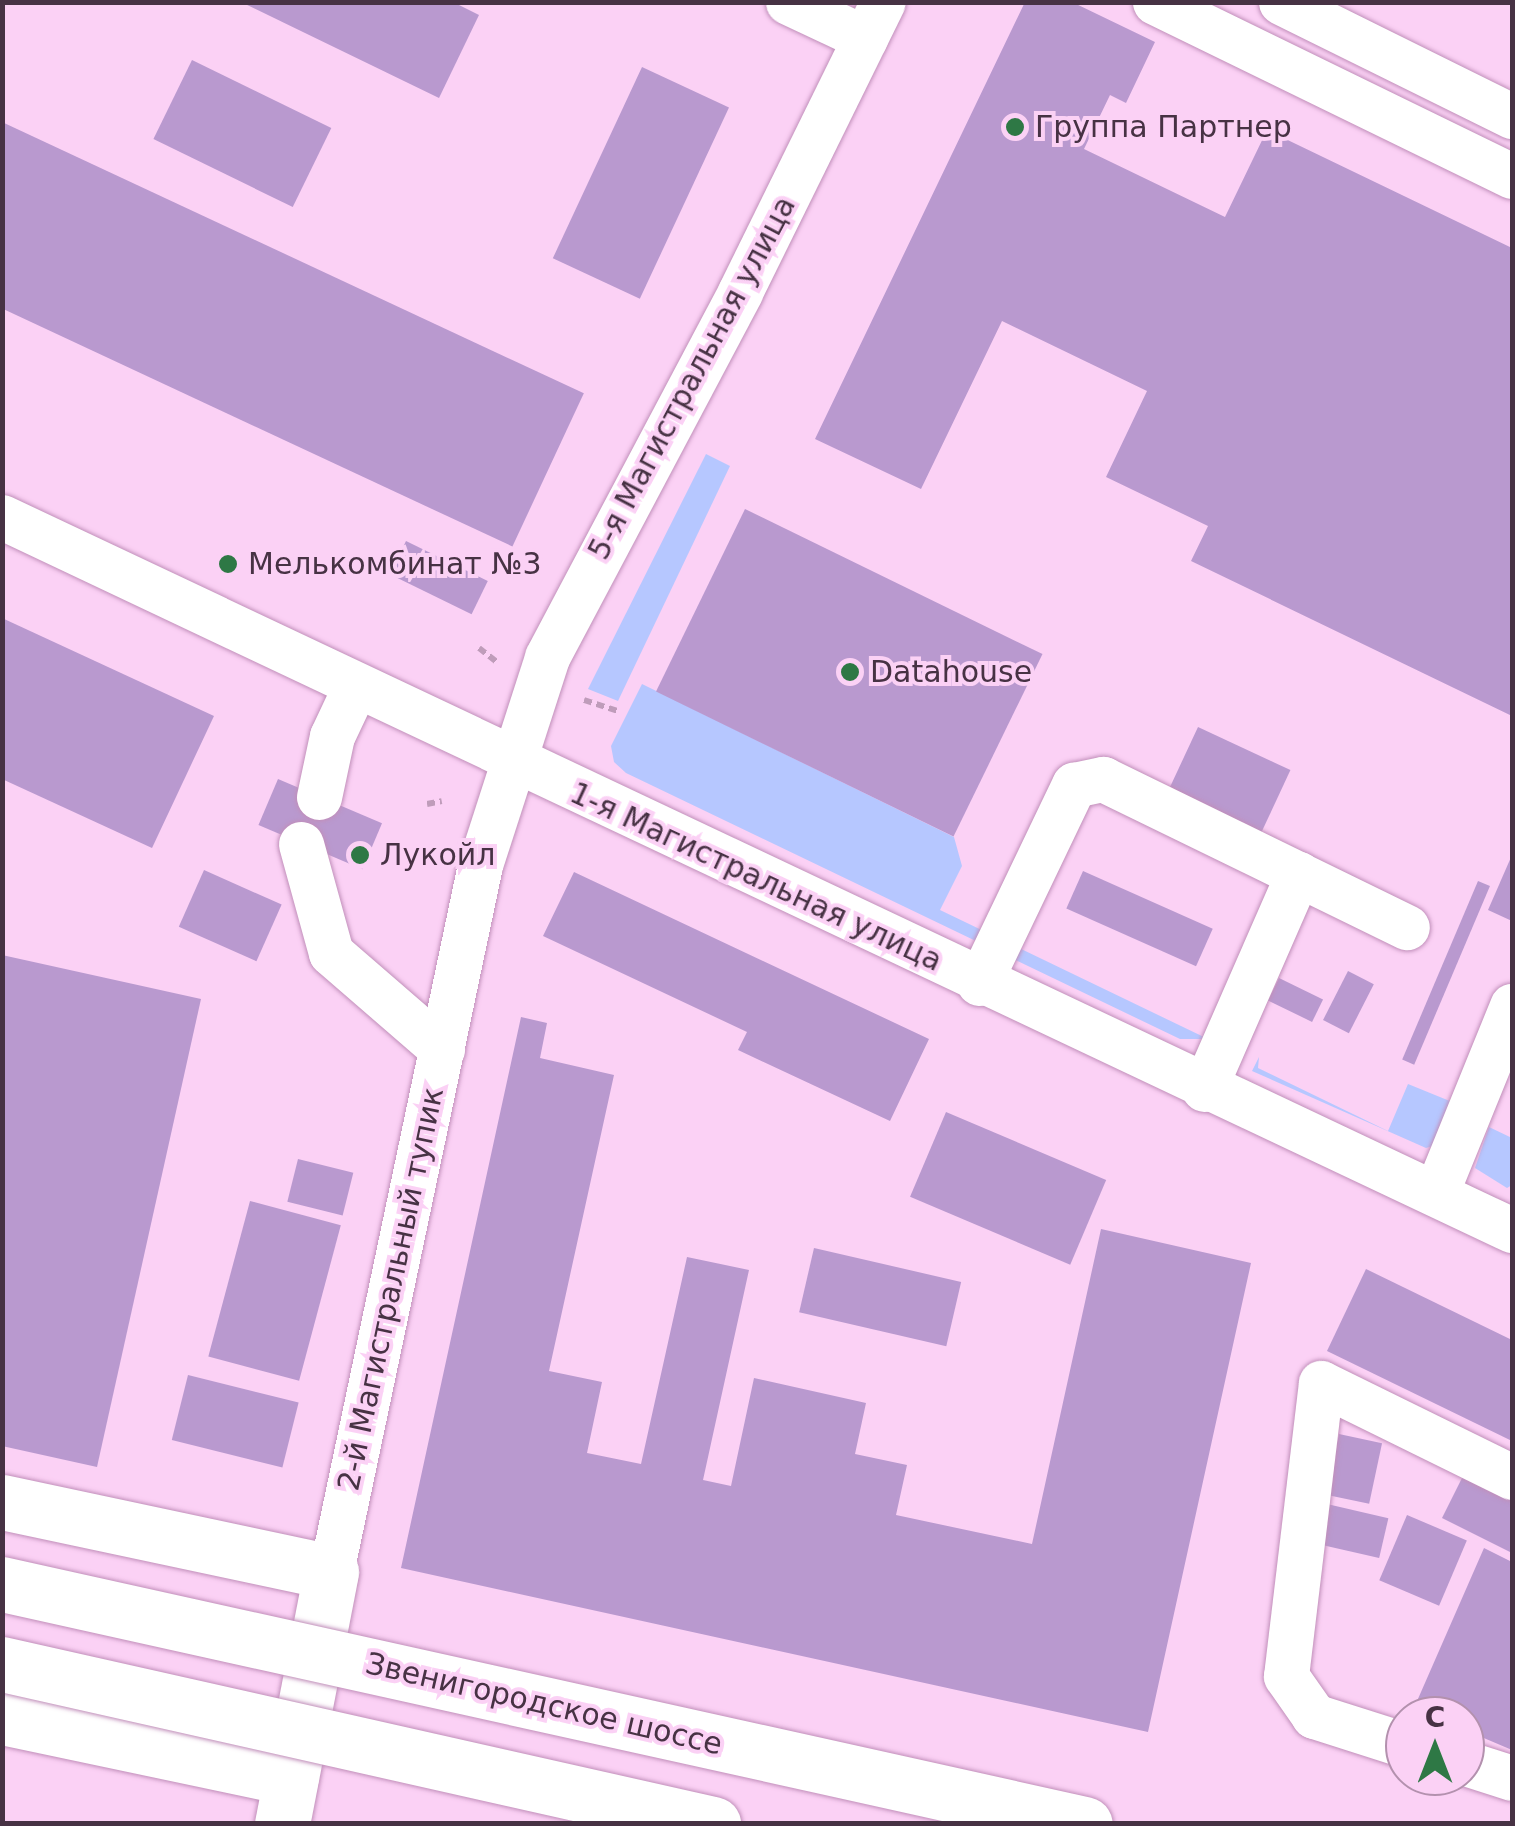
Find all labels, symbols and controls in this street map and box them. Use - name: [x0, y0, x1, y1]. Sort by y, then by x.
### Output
- place label: Группа Партнер: [1035, 109, 1292, 145]
- marker: Группа Партнер: [1004, 116, 1026, 138]
- street label: 5-я Магистральная улица: [581, 190, 803, 566]
- place label: Мелькомбинат №3: [248, 546, 542, 582]
- marker: Мелькомбинат №3: [217, 553, 239, 575]
- place label: Datahouse: [870, 654, 1032, 690]
- marker: Datahouse: [839, 661, 861, 683]
- street label: 1-я Магистральная улица: [564, 775, 948, 979]
- place label: Лукойл: [380, 837, 495, 873]
- marker: Лукойл: [349, 844, 371, 866]
- street label: 2-й Магистральный тупик: [331, 1084, 451, 1494]
- street label: Звенигородское шоссе: [362, 1645, 726, 1763]
- north arrow: [1385, 1696, 1485, 1796]
- text: С: [1425, 1701, 1445, 1734]

